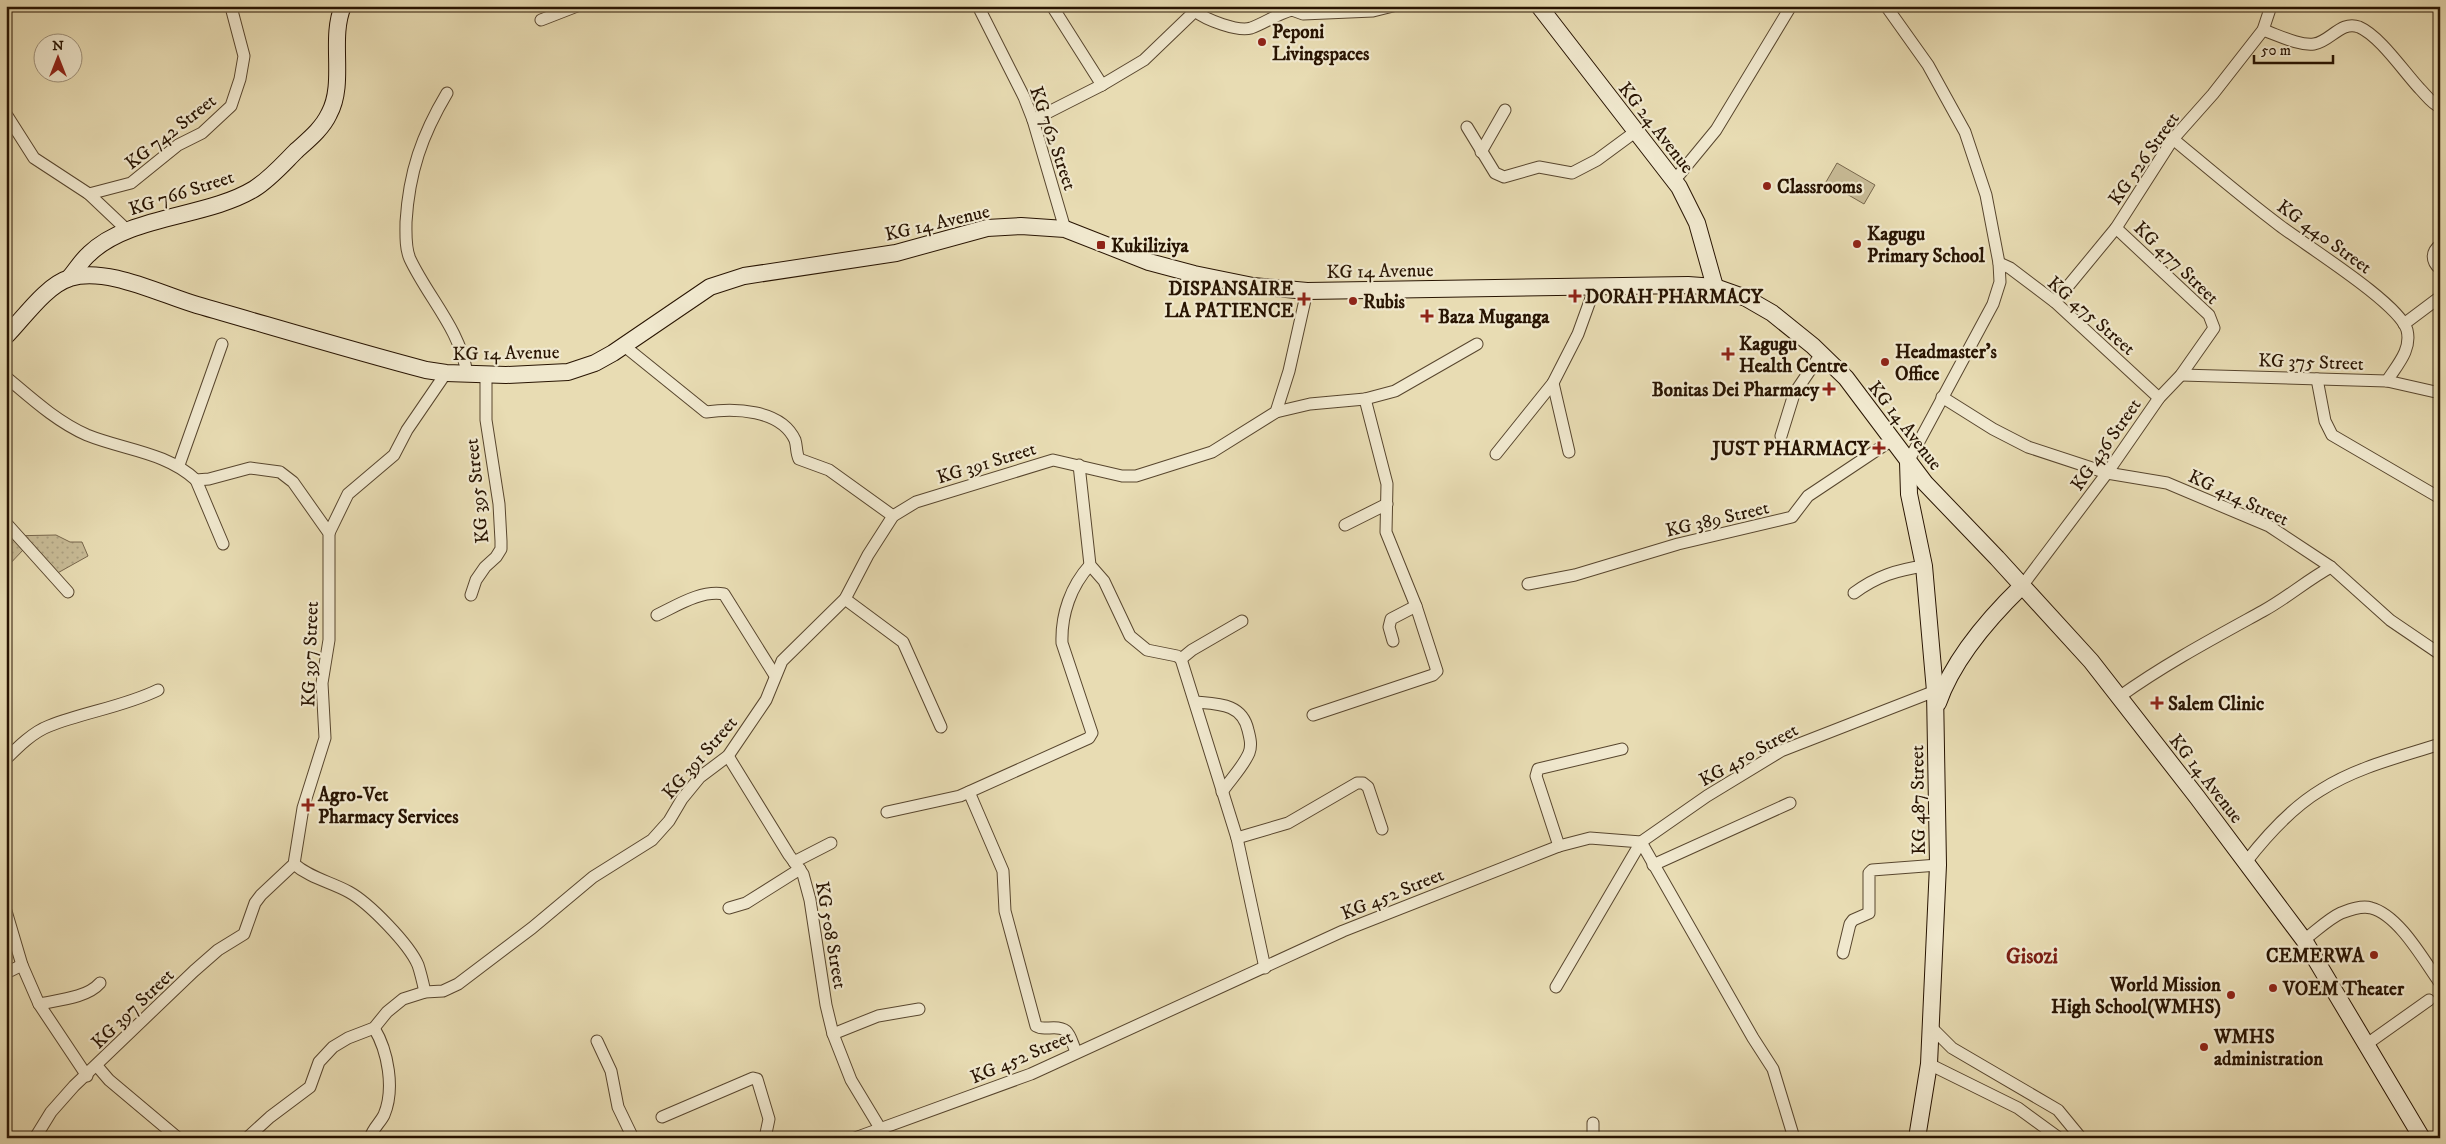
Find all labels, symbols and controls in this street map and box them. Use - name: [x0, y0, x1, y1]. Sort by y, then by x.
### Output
- place label: Peponi Livingspaces: [1272, 21, 1370, 66]
- north arrow: [32, 32, 82, 82]
- scale bar: [2254, 32, 2332, 64]
- marker: Peponi Livingspaces: [1256, 36, 1268, 48]
- text: N: [52, 37, 64, 55]
- text: 50 m: [2261, 41, 2291, 60]
- street label: KG 24 Avenue: [1613, 78, 1699, 178]
- street label: KG 762 Street: [1024, 83, 1081, 194]
- street label: KG 742 Street: [121, 89, 221, 175]
- street label: KG 526 Street: [2104, 108, 2185, 210]
- street label: KG 766 Street: [126, 166, 237, 221]
- place label: Classrooms: [1777, 176, 1863, 199]
- marker: Classrooms: [1761, 180, 1773, 192]
- street label: KG 440 Street: [2272, 195, 2376, 279]
- street label: KG 14 Avenue: [883, 200, 992, 247]
- street label: KG 477 Street: [2129, 217, 2223, 309]
- place label: Kagugu Primary School: [1867, 223, 1985, 268]
- place label: Kukiliziya: [1111, 235, 1189, 258]
- marker: Kagugu Primary School: [1851, 238, 1863, 250]
- marker: Kukiliziya: [1095, 239, 1107, 251]
- street label: KG 14 Avenue: [1326, 259, 1434, 284]
- street label: KG 475 Street: [2042, 272, 2140, 361]
- place label: DISPANSAIRE LA PATIENCE: [1165, 278, 1295, 323]
- place label: DORAH PHARMACY: [1585, 286, 1764, 309]
- marker: DORAH PHARMACY: [1569, 290, 1581, 302]
- place label: Rubis: [1363, 291, 1406, 314]
- marker: DISPANSAIRE LA PATIENCE: [1298, 293, 1310, 305]
- marker: Rubis: [1347, 295, 1359, 307]
- place label: Baza Muganga: [1438, 306, 1550, 329]
- marker: Baza Muganga: [1420, 309, 1434, 323]
- place label: Kagugu Health Centre: [1739, 333, 1848, 378]
- street label: KG 14 Avenue: [452, 341, 560, 366]
- place label: Headmaster's Office: [1895, 341, 1997, 386]
- marker: Kagugu Health Centre: [1721, 347, 1735, 361]
- street label: KG 375 Street: [2258, 349, 2364, 376]
- marker: Headmaster's Office: [1879, 356, 1891, 368]
- street label: KG 14 Avenue: [1863, 377, 1947, 475]
- place label: Bonitas Dei Pharmacy: [1652, 379, 1820, 402]
- marker: Bonitas Dei Pharmacy: [1823, 383, 1835, 395]
- street label: KG 436 Street: [2066, 394, 2146, 495]
- street label: KG 395 Street: [461, 437, 494, 544]
- street label: KG 391 Street: [934, 437, 1039, 489]
- place label: JUST PHARMACY: [1711, 438, 1870, 461]
- marker: JUST PHARMACY: [1873, 442, 1885, 454]
- street label: KG 414 Street: [2185, 465, 2292, 532]
- street label: KG 389 Street: [1663, 496, 1771, 543]
- street label: KG 397 Street: [297, 601, 324, 707]
- place label: Salem Clinic: [2168, 693, 2264, 716]
- marker: Salem Clinic: [2150, 696, 2164, 710]
- street label: KG 391 Street: [658, 712, 743, 804]
- street label: KG 450 Street: [1695, 719, 1802, 792]
- street label: KG 14 Avenue: [2164, 730, 2248, 828]
- street label: KG 487 Street: [1906, 745, 1931, 855]
- place label: Agro-Vet Pharmacy Services: [317, 784, 459, 829]
- marker: Agro-Vet Pharmacy Services: [302, 799, 314, 811]
- street label: KG 452 Street: [1338, 863, 1447, 925]
- street label: KG 508 Street: [810, 880, 851, 991]
- district label: Gisozi: [2006, 944, 2059, 970]
- place label: CEMERWA: [2266, 945, 2365, 968]
- marker: CEMERWA: [2368, 949, 2380, 961]
- street label: KG 397 Street: [87, 964, 179, 1054]
- place label: World Mission High School(WMHS): [2051, 974, 2222, 1019]
- place label: VOEM Theater: [2282, 978, 2405, 1001]
- marker: VOEM Theater: [2267, 982, 2279, 994]
- marker: World Mission High School(WMHS): [2225, 989, 2237, 1001]
- street label: KG 452 Street: [967, 1026, 1076, 1089]
- place label: WMHS administration: [2213, 1026, 2324, 1071]
- marker: WMHS administration: [2198, 1041, 2210, 1053]

